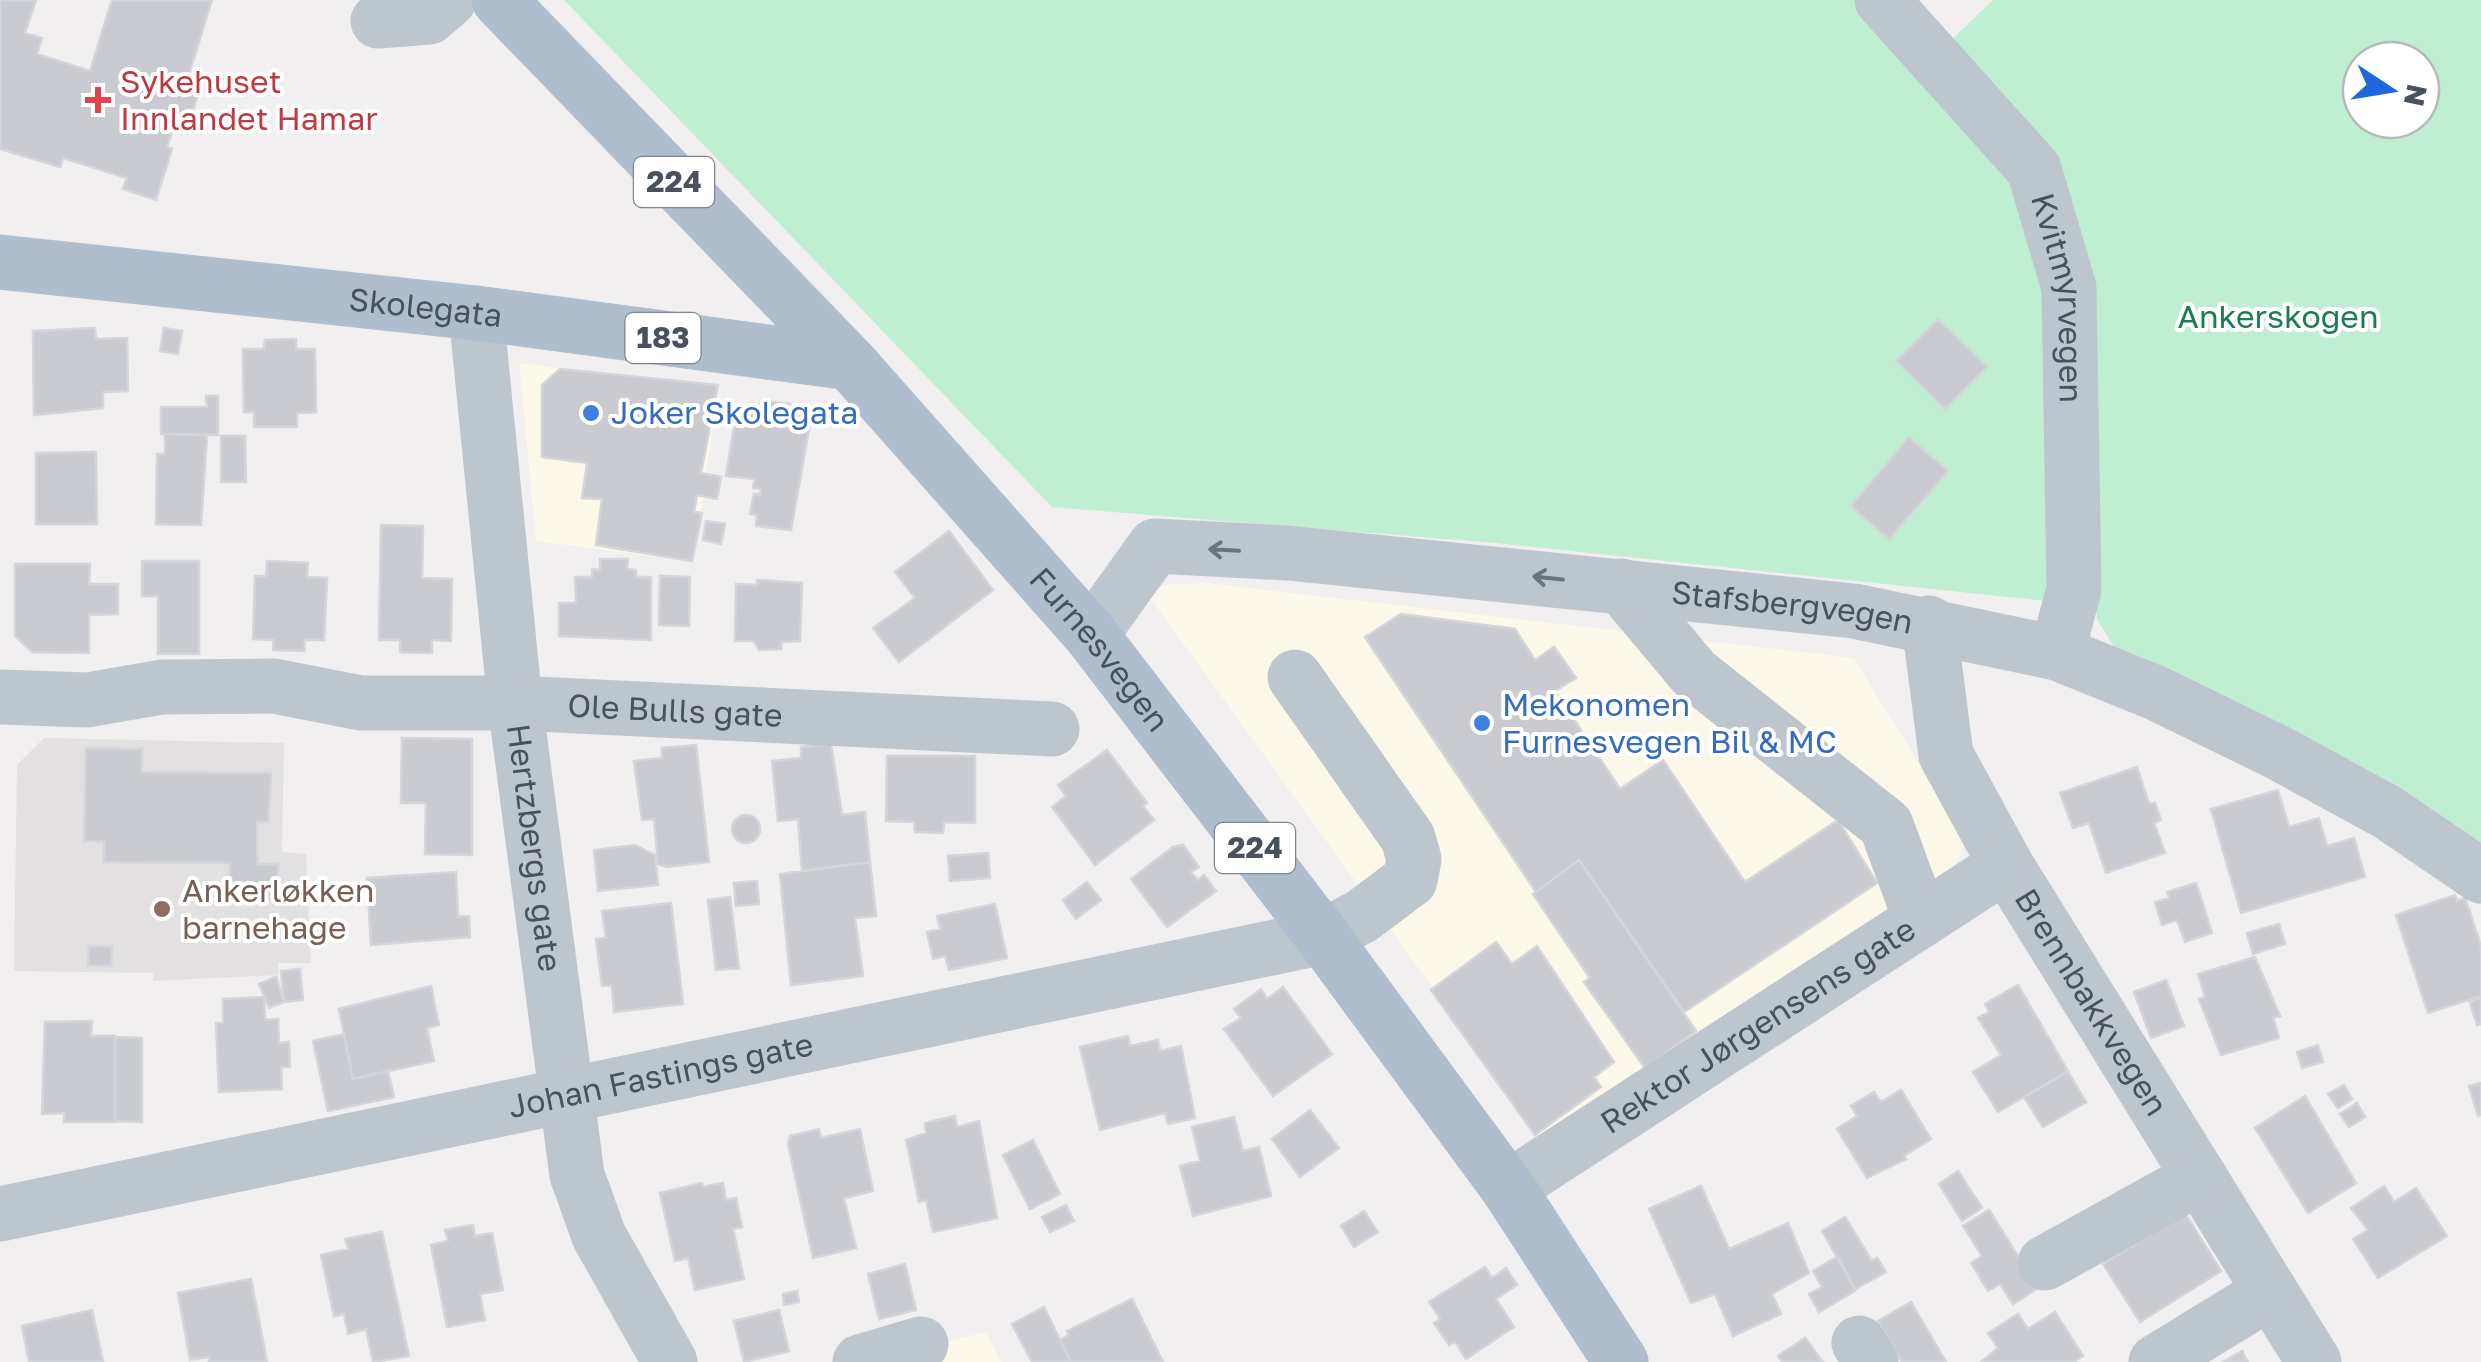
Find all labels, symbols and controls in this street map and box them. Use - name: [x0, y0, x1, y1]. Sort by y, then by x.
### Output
- north arrow: [2341, 40, 2441, 140]
- place label: Sykehuset Innlandet Hamar: [120, 62, 378, 137]
- text: N: [2398, 81, 2434, 109]
- marker: Sykehuset Innlandet Hamar: [85, 87, 111, 113]
- road number: 224: [634, 157, 714, 207]
- street label: Kvitmyrvegen: [2024, 189, 2091, 403]
- street label: Skolegata: [347, 280, 505, 334]
- park label: Ankerskogen: [2177, 297, 2379, 335]
- road number: 183: [626, 313, 700, 363]
- place label: Joker Skolegata: [611, 393, 858, 431]
- marker: Joker Skolegata: [580, 402, 602, 424]
- one-way arrow: [1208, 540, 1241, 559]
- street label: Furnesvegen: [1022, 559, 1178, 738]
- one-way arrow: [1532, 568, 1564, 587]
- street label: Stafsbergvegen: [1670, 572, 1917, 641]
- place label: Mekonomen Furnesvegen Bil & MC: [1502, 685, 1837, 760]
- street label: Ole Bulls gate: [567, 686, 783, 734]
- marker: Mekonomen Furnesvegen Bil & MC: [1471, 712, 1493, 734]
- street label: Hertzbergs gate: [500, 721, 570, 974]
- road number: 224: [1215, 823, 1295, 873]
- place label: Ankerløkken barnehage: [182, 871, 374, 946]
- street label: Brennbakkvegen: [2007, 881, 2177, 1122]
- marker: Ankerløkken barnehage: [151, 898, 173, 920]
- street label: Rektor Jørgensens gate: [1593, 909, 1922, 1141]
- street label: Johan Fastings gate: [505, 1024, 816, 1125]

